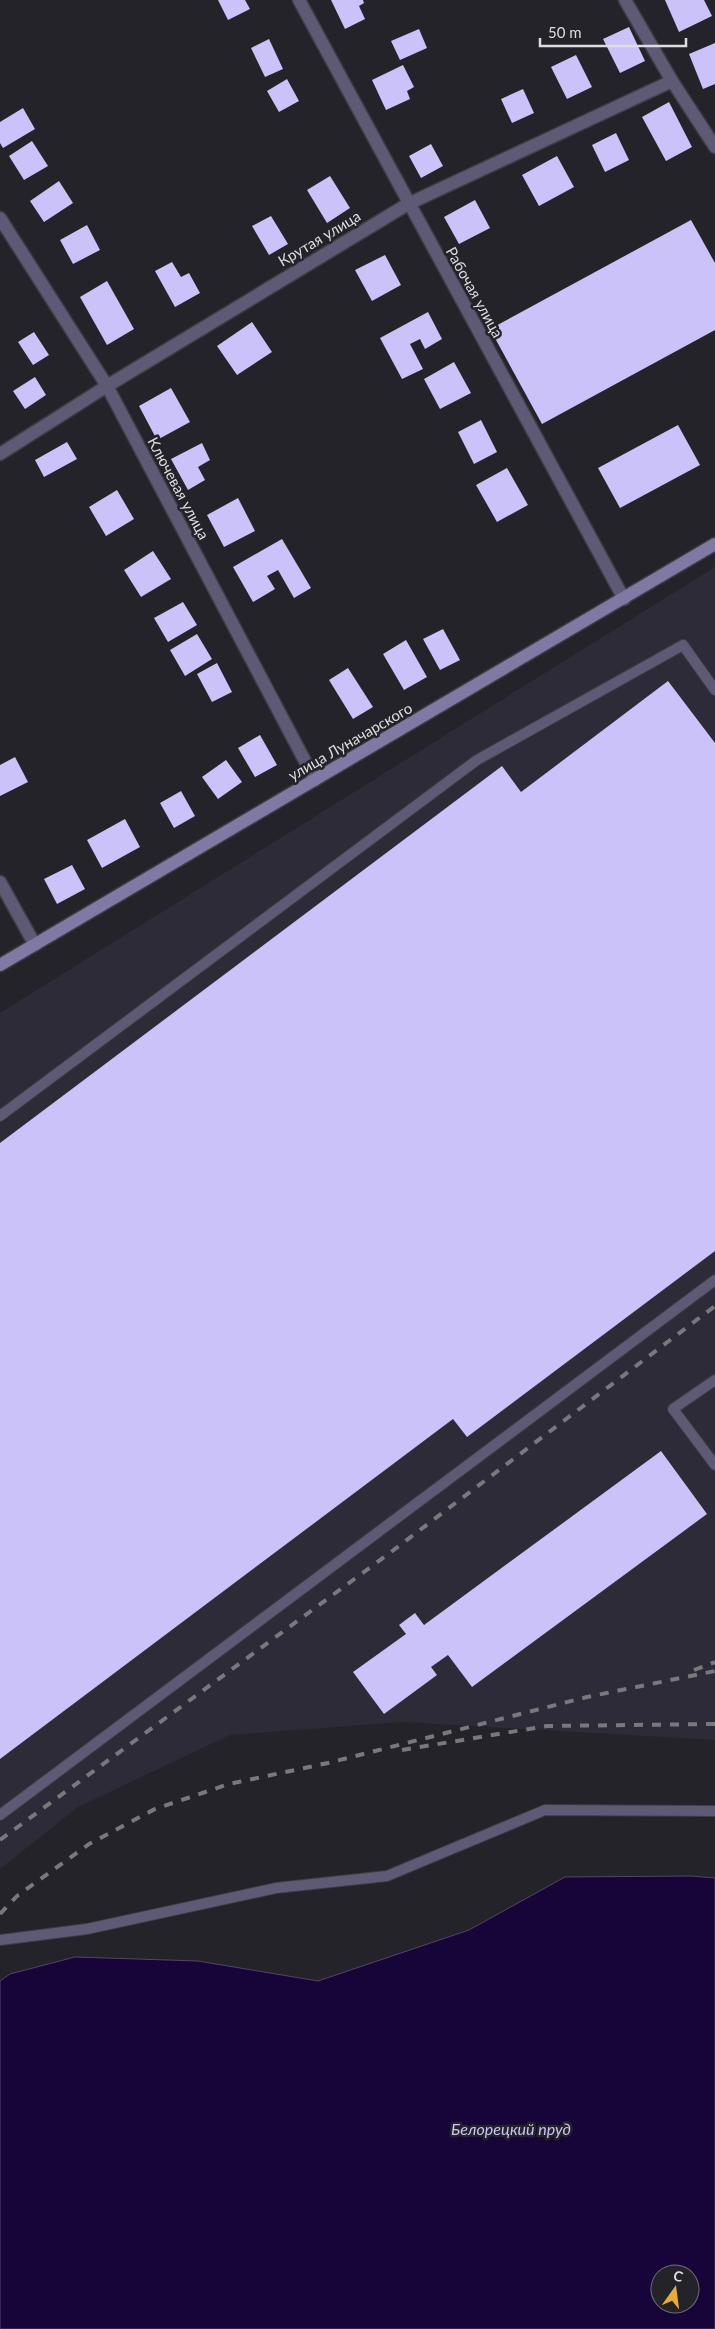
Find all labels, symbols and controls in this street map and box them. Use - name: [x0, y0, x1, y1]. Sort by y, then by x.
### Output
- scale bar: [540, 15, 686, 47]
- text: 50 m: [548, 23, 582, 41]
- street label: Крутая улица: [274, 206, 364, 270]
- street label: Рабочая улица: [443, 244, 507, 340]
- street label: Ключевая улица: [144, 434, 214, 542]
- street label: улица Луначарского: [285, 698, 415, 784]
- water label: Белорецкий пруд: [451, 2119, 571, 2138]
- north arrow: [650, 2264, 700, 2314]
- text: С: [672, 2267, 686, 2285]

